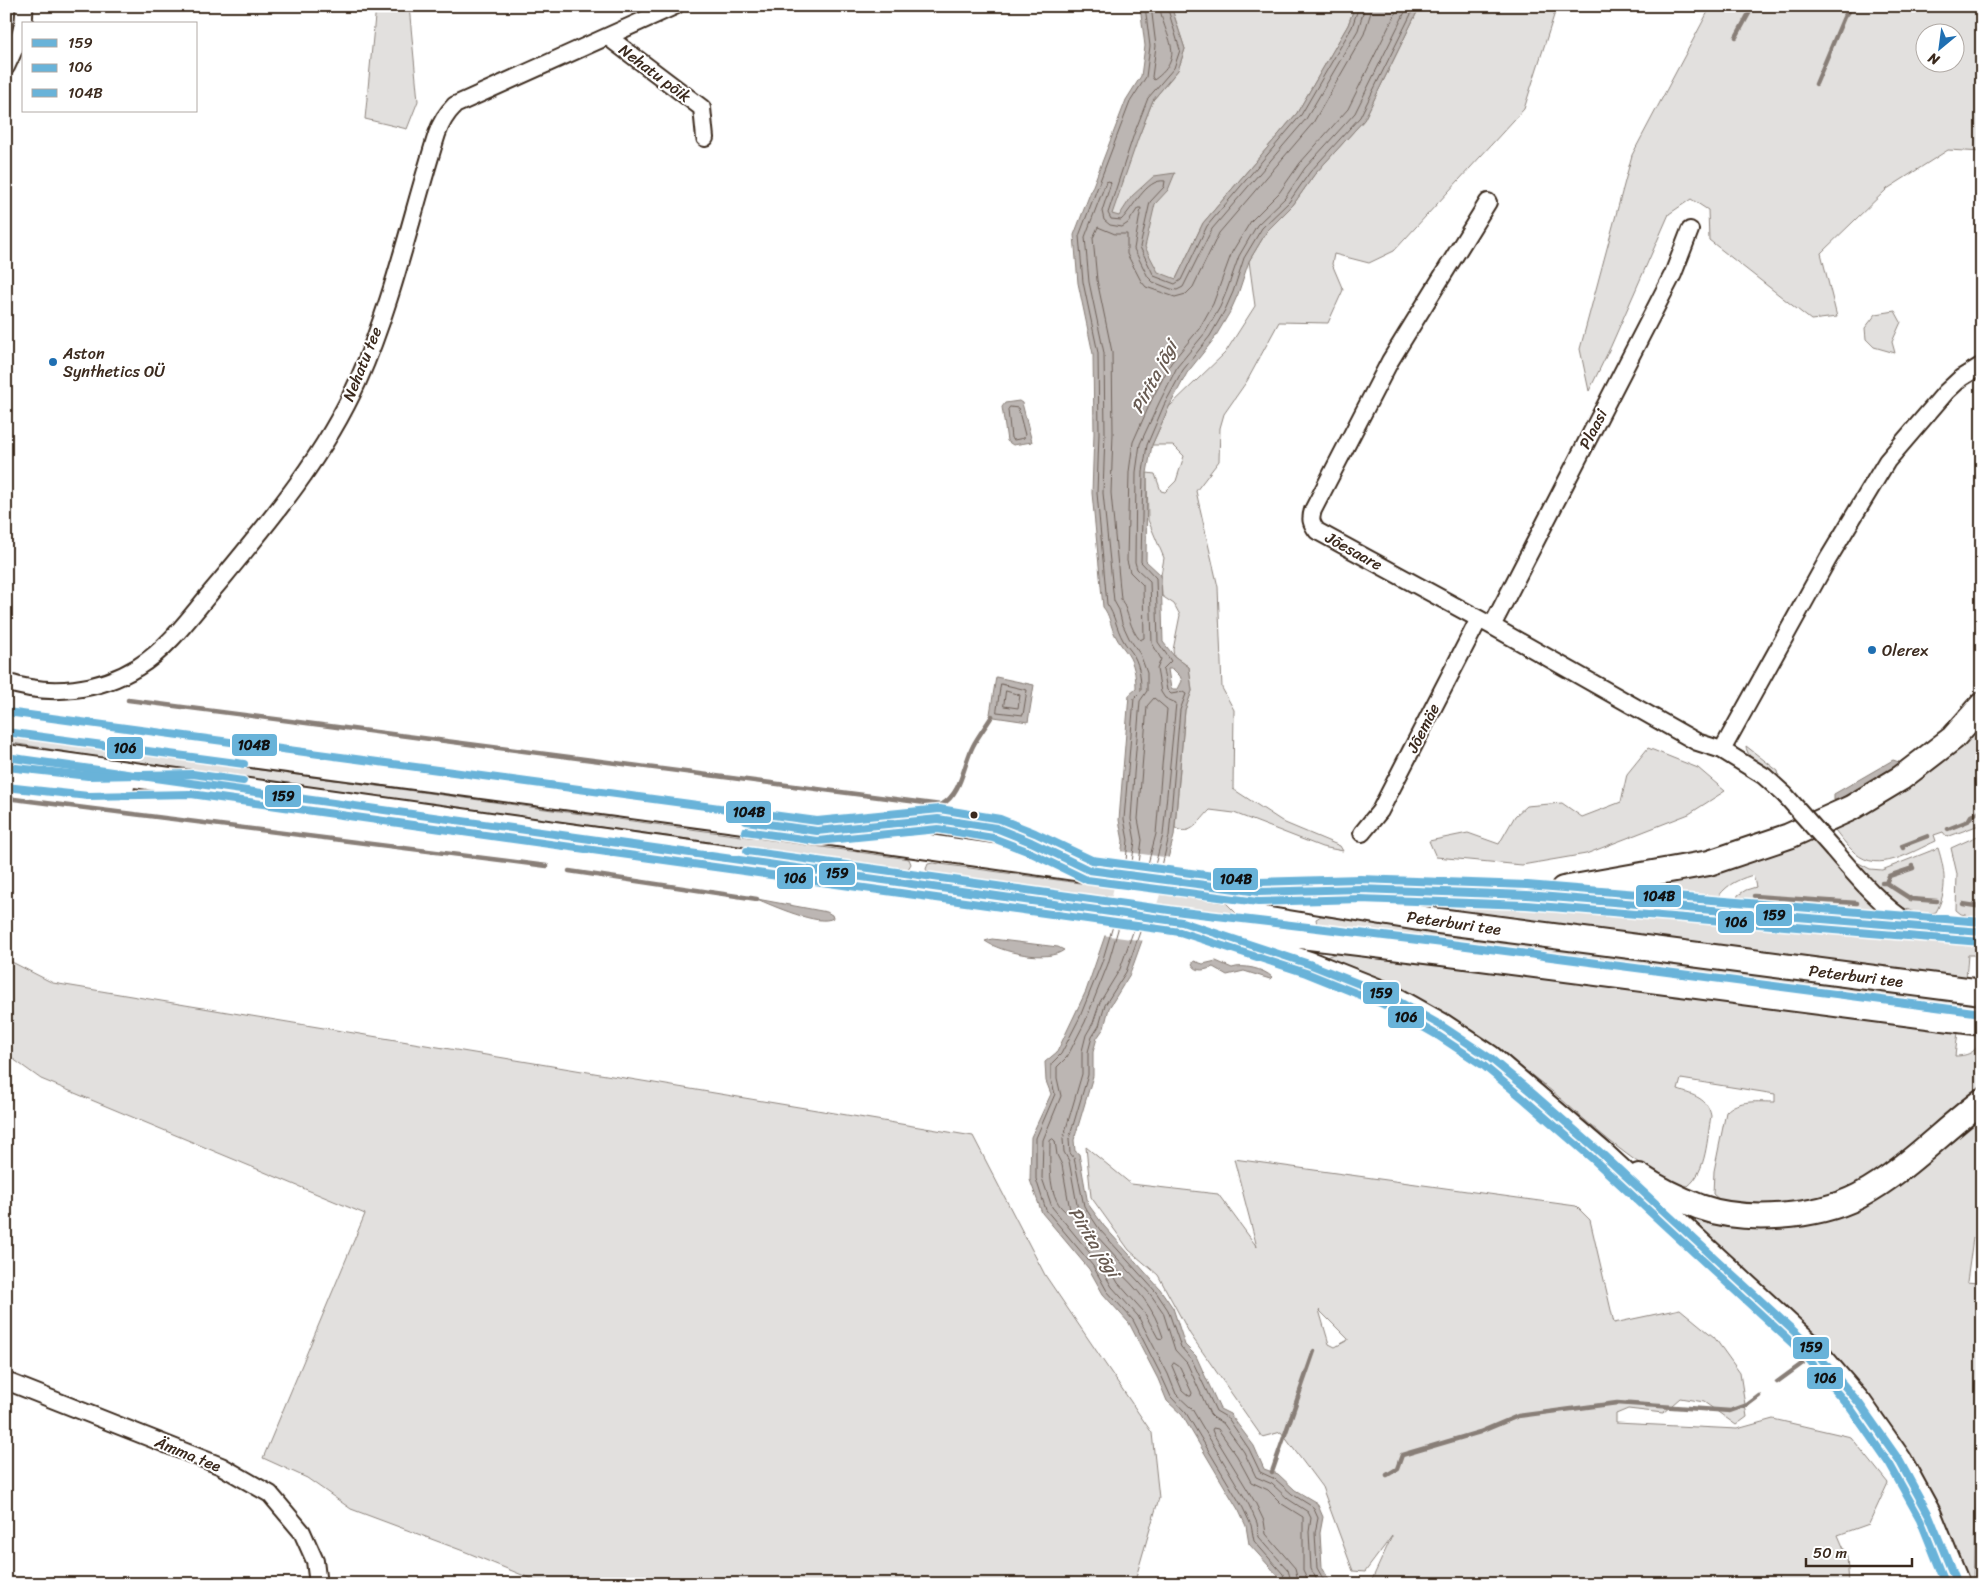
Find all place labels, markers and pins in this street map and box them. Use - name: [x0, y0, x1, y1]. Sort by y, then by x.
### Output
- place label: Aston Synthetics OÜ: [62, 339, 165, 386]
- marker: Aston Synthetics OÜ: [47, 356, 59, 368]
- place label: Olerex: [1882, 636, 1929, 665]
- marker: Olerex: [1866, 644, 1878, 656]
- unlabelled marker: [969, 810, 979, 820]

